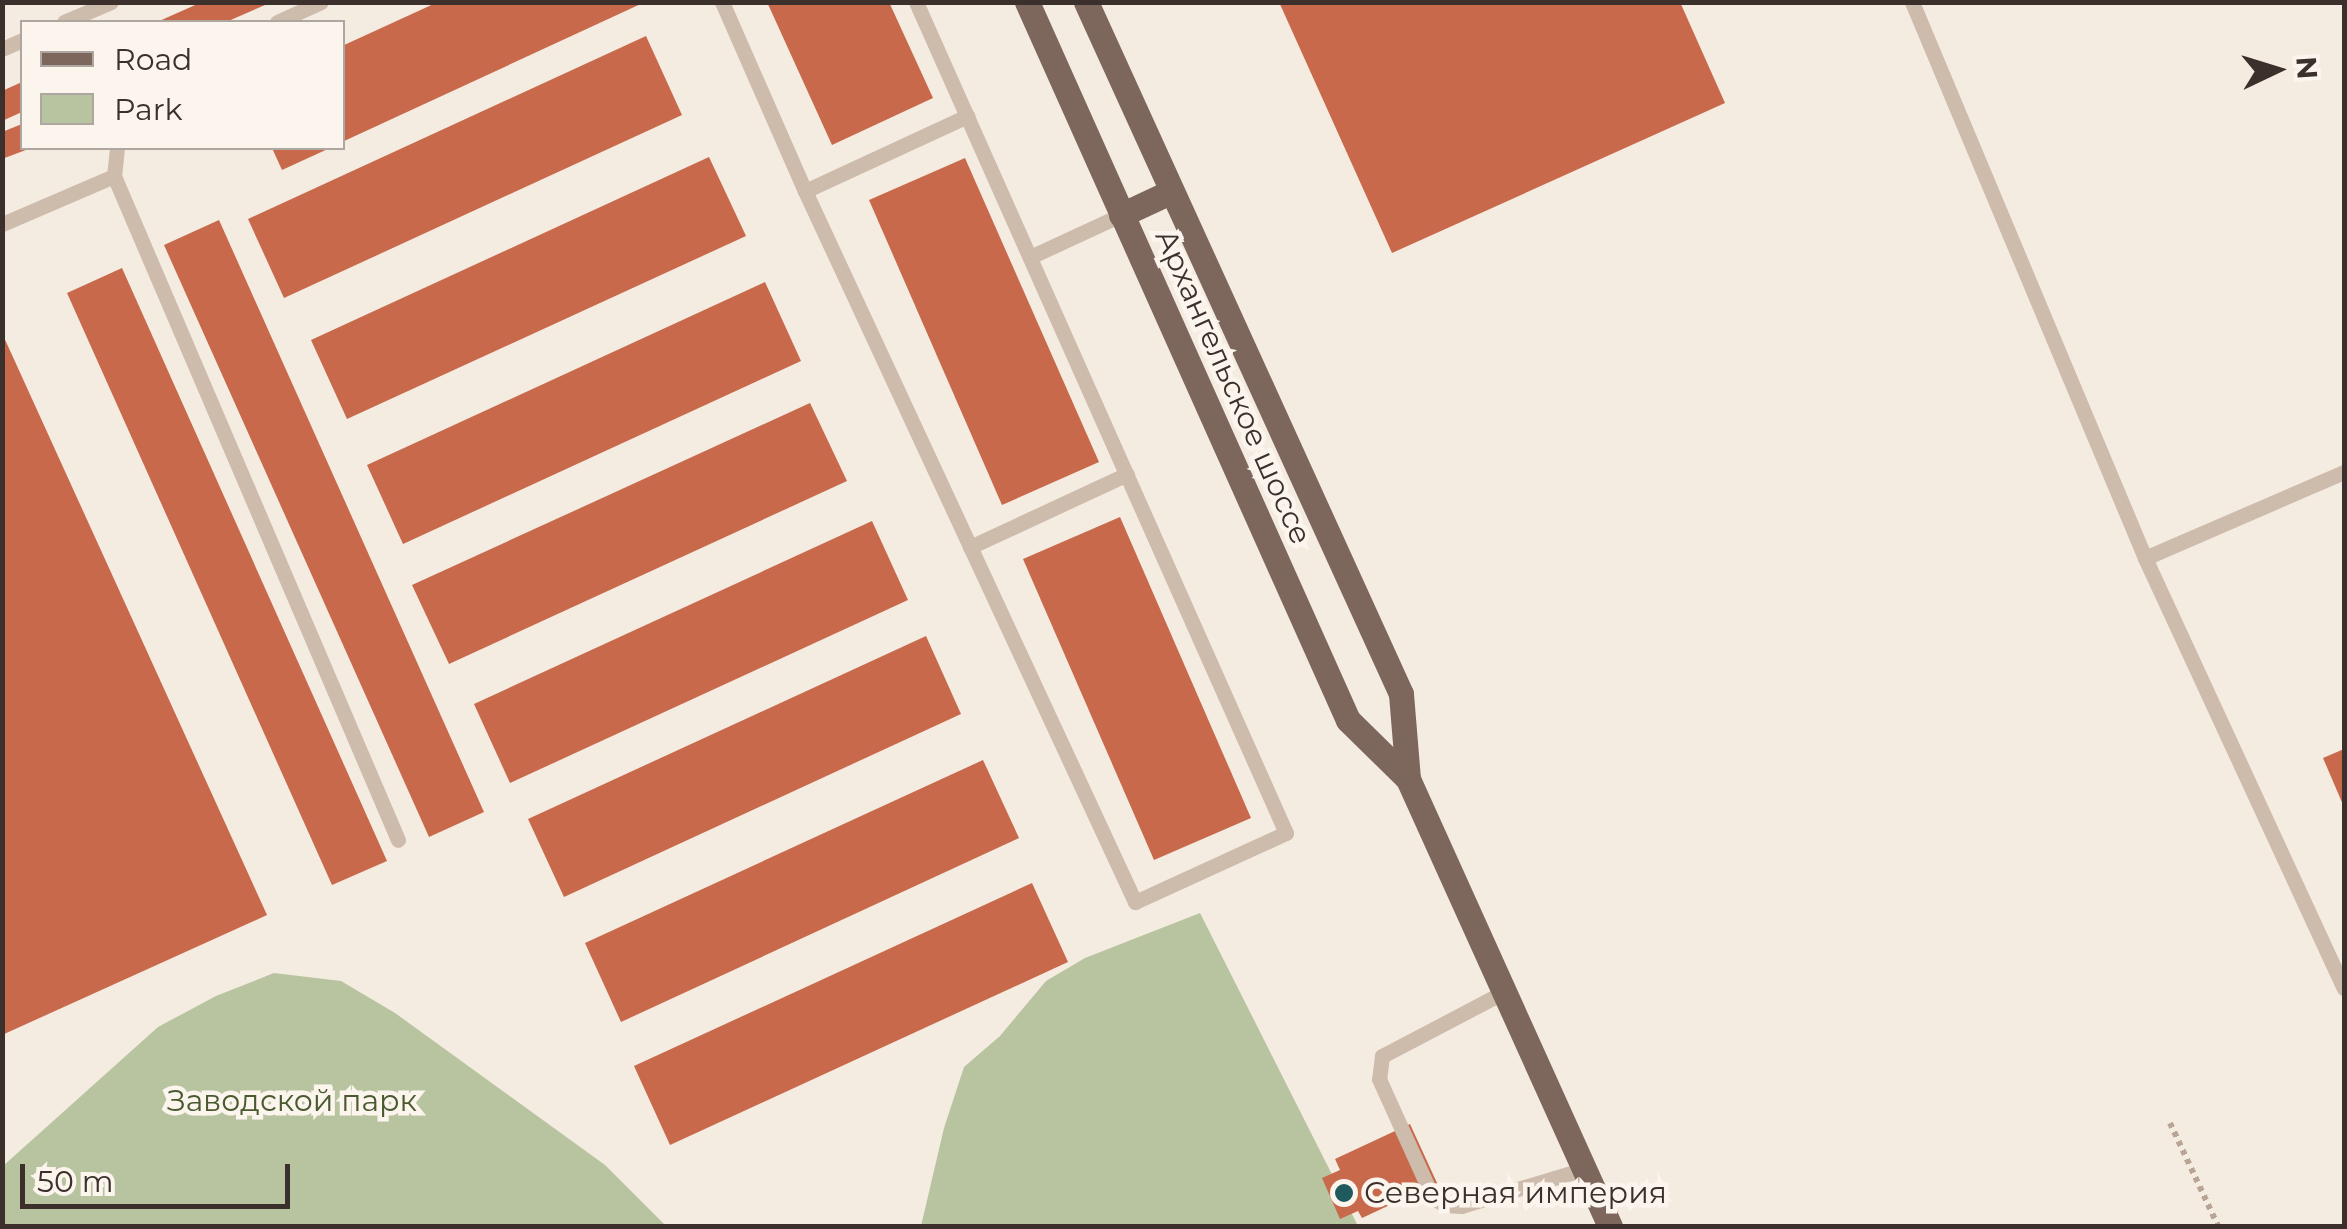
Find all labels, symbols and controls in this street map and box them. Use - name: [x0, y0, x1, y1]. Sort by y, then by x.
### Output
- legend: [20, 20, 345, 150]
- north arrow: [2227, 20, 2327, 120]
- text: Road: [114, 41, 192, 78]
- text: N: [2289, 55, 2325, 80]
- text: Park: [114, 91, 183, 128]
- street label: Архангельское шоссе: [1147, 224, 1319, 550]
- park label: Заводской парк: [167, 1083, 417, 1119]
- scale bar: [25, 1144, 295, 1206]
- text: 50 m: [37, 1163, 114, 1200]
- place label: Северная империя: [1364, 1175, 1667, 1211]
- marker: Северная империя: [1333, 1182, 1355, 1204]

